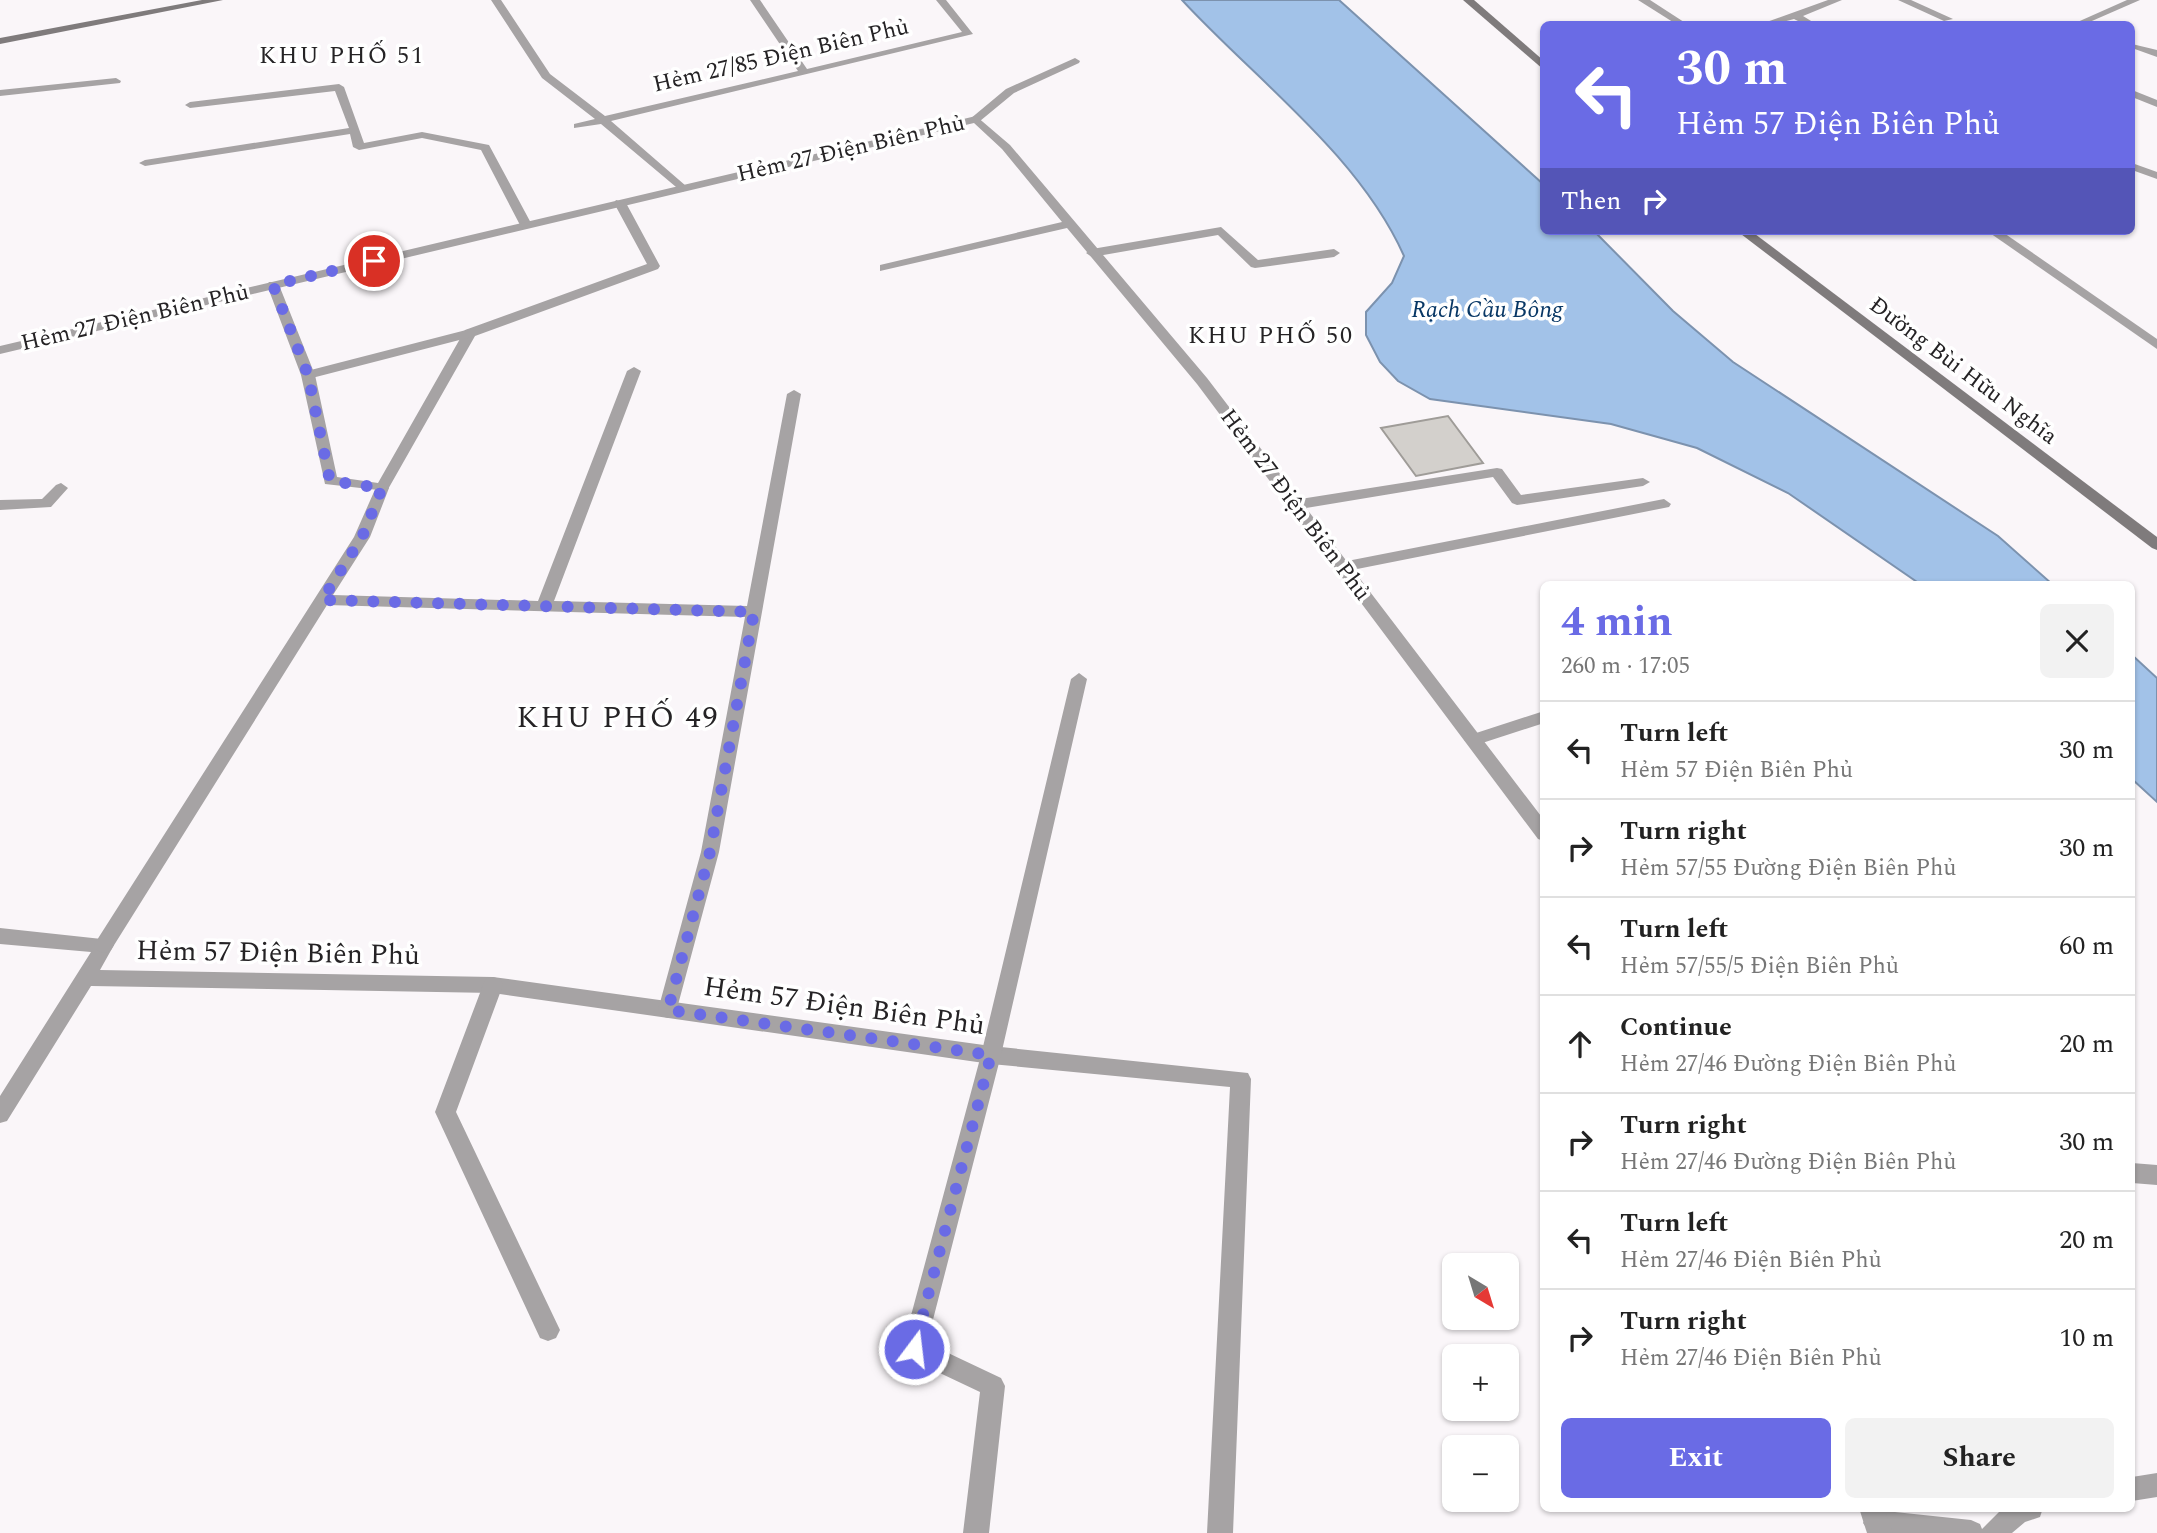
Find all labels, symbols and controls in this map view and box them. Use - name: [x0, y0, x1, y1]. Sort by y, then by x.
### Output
- street label: Hẻm 27/85 Điện Biên Phủ: [650, 9, 912, 102]
- text: 30 m: [1676, 32, 1787, 107]
- district label: KHU PHỐ 51: [259, 38, 425, 74]
- icon: left: [1561, 49, 1652, 140]
- text: Hẻm 57 Điện Biên Phủ: [1676, 100, 2000, 149]
- street label: Hẻm 27 Điện Biên Phủ: [734, 106, 968, 192]
- text: Then: [1561, 181, 1621, 221]
- icon: right: [1635, 182, 1673, 220]
- pin: [344, 231, 404, 291]
- icon: arrive: [355, 242, 393, 280]
- street label: Hẻm 27 Điện Biên Phủ: [18, 275, 252, 361]
- street label: Đường Bùi Hữu Nghĩa: [1861, 288, 2065, 454]
- water label: Rạch Cầu Bông: [1411, 292, 1564, 328]
- district label: KHU PHỐ 50: [1188, 318, 1354, 354]
- street label: Hẻm 27 Điện Biên Phủ: [1211, 401, 1379, 609]
- text: 4 min: [1561, 591, 1673, 654]
- button: close: [2040, 604, 2114, 678]
- text: 260 m · 17:05: [1561, 649, 1690, 684]
- district label: KHU PHỐ 49: [517, 695, 719, 741]
- text: Turn left: [1620, 713, 1728, 753]
- text: 30 m: [2059, 730, 2114, 770]
- icon: left: [1561, 731, 1599, 769]
- text: Hẻm 57 Điện Biên Phủ: [1620, 753, 1853, 788]
- text: Turn right: [1620, 811, 1747, 851]
- text: 30 m: [2059, 828, 2114, 868]
- icon: right: [1561, 829, 1599, 867]
- text: Hẻm 57/55 Đường Điện Biên Phủ: [1620, 851, 1956, 886]
- text: Turn left: [1620, 909, 1728, 949]
- text: 60 m: [2059, 926, 2114, 966]
- icon: left: [1561, 927, 1599, 965]
- street label: Hẻm 57 Điện Biên Phủ: [136, 929, 420, 977]
- text: Hẻm 57/55/5 Điện Biên Phủ: [1620, 949, 1899, 984]
- street label: Hẻm 57 Điện Biên Phủ: [701, 965, 987, 1047]
- text: Continue: [1620, 1007, 1732, 1047]
- text: 20 m: [2059, 1024, 2114, 1064]
- icon: ahead: [1561, 1025, 1599, 1063]
- text: Hẻm 27/46 Đường Điện Biên Phủ: [1620, 1047, 1956, 1082]
- text: Turn right: [1620, 1105, 1747, 1145]
- text: 30 m: [2059, 1122, 2114, 1162]
- icon: right: [1561, 1123, 1599, 1161]
- text: Hẻm 27/46 Đường Điện Biên Phủ: [1620, 1145, 1956, 1180]
- text: Turn left: [1620, 1203, 1728, 1243]
- text: 20 m: [2059, 1220, 2114, 1260]
- icon: left: [1561, 1221, 1599, 1259]
- text: Hẻm 27/46 Điện Biên Phủ: [1620, 1243, 1882, 1278]
- north arrow: [1442, 1253, 1519, 1330]
- map controls: [1442, 1253, 1519, 1512]
- text: Turn right: [1620, 1301, 1747, 1341]
- position arrow: [877, 1312, 951, 1386]
- text: 10 m: [2059, 1318, 2114, 1358]
- icon: right: [1561, 1319, 1599, 1357]
- text: Hẻm 27/46 Điện Biên Phủ: [1620, 1341, 1882, 1376]
- button: +: [1442, 1344, 1519, 1421]
- button: Exit: [1561, 1418, 1831, 1498]
- button: Share: [1845, 1418, 2114, 1498]
- button: −: [1442, 1435, 1519, 1512]

